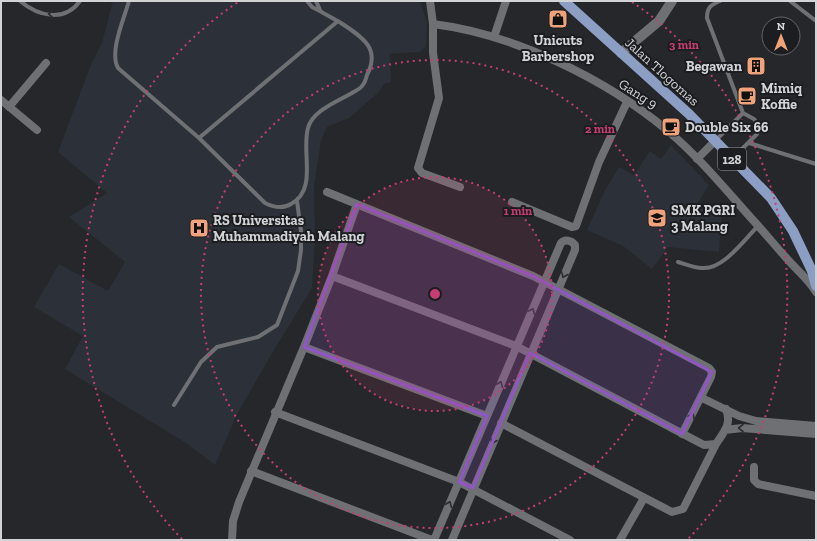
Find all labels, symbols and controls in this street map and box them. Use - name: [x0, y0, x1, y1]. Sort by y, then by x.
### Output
- shop icon: Unicuts Barbershop: [547, 8, 569, 30]
- one-way arrow: [47, 10, 54, 19]
- north arrow: [761, 16, 801, 56]
- text: N: [777, 20, 786, 33]
- place label: Unicuts Barbershop: [522, 32, 594, 65]
- street label: Jalan Tlogomas: [622, 34, 702, 110]
- text: 3 min: [669, 38, 699, 52]
- building icon: Begawan: [745, 55, 767, 77]
- place label: Begawan: [686, 58, 743, 75]
- street label: Gang 9: [615, 75, 661, 113]
- place label: Mimiq Koffie: [761, 80, 802, 113]
- cafe icon: Mimiq Koffie: [736, 85, 758, 107]
- cafe icon: Double Six 66: [660, 116, 682, 138]
- place label: Double Six 66: [685, 119, 769, 136]
- text: 2 min: [585, 122, 615, 136]
- road number: 128: [718, 148, 746, 170]
- place label: SMK PGRI 3 Malang: [671, 202, 735, 235]
- text: 1 min: [504, 204, 532, 218]
- school or university icon: SMK PGRI 3 Malang: [646, 207, 668, 229]
- place label: RS Universitas Muhammadiyah Malang: [213, 212, 365, 245]
- hospital icon: RS Universitas Muhammadiyah Malang: [188, 217, 210, 239]
- one-way arrow: [561, 271, 569, 279]
- centre of rings: [428, 287, 442, 301]
- one-way arrow: [527, 307, 535, 315]
- one-way arrow: [495, 381, 503, 389]
- one-way arrow: [687, 413, 695, 420]
- one-way arrow: [738, 424, 744, 432]
- one-way arrow: [490, 437, 498, 444]
- one-way arrow: [445, 501, 453, 508]

